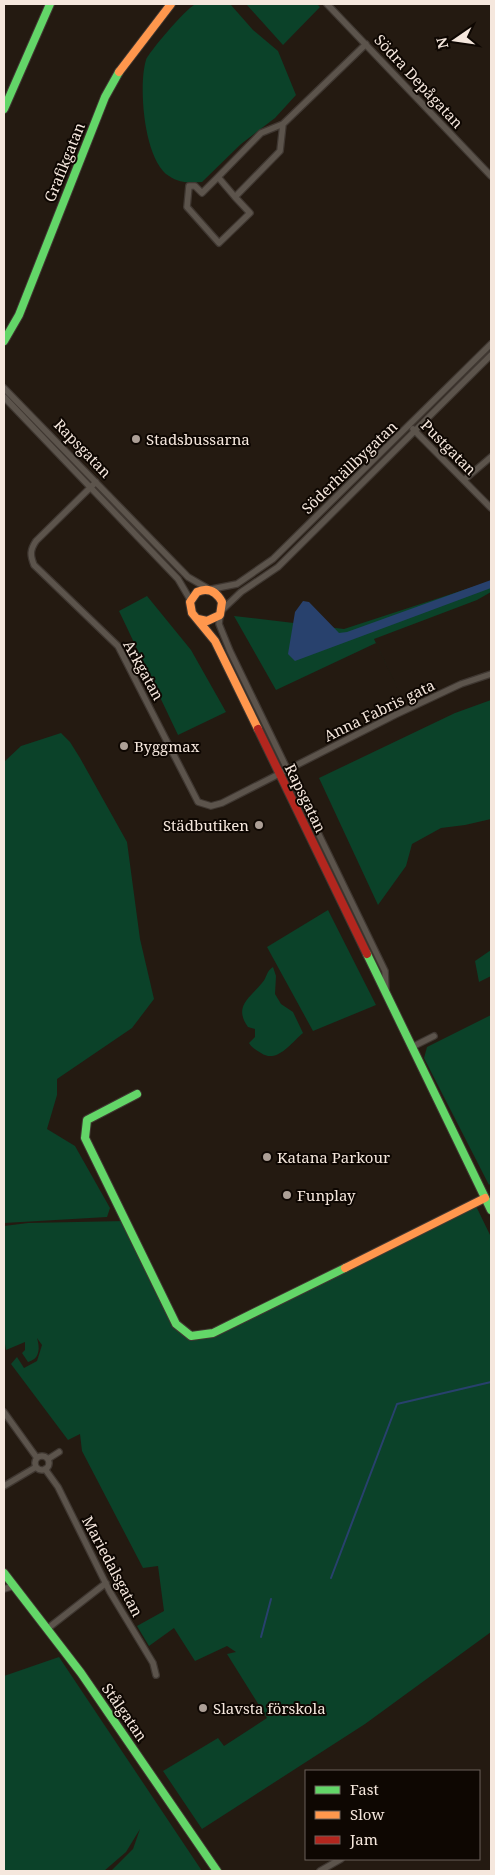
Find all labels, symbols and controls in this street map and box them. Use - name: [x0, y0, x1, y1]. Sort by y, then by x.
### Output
- north arrow: [430, 15, 480, 65]
- street label: Södra Depågatan: [370, 30, 468, 133]
- text: N: [431, 36, 452, 51]
- street label: Grafikgatan: [39, 119, 89, 205]
- street label: Rapsgatan: [50, 414, 116, 482]
- street label: Pustgatan: [417, 415, 481, 479]
- street label: Söderhällbygatan: [297, 416, 401, 518]
- place label: Stadsbussarna: [146, 429, 250, 449]
- marker: Stadsbussarna: [130, 433, 142, 445]
- street label: Arkgatan: [119, 636, 169, 704]
- street label: Anna Fabris gata: [320, 675, 438, 745]
- place label: Byggmax: [134, 736, 200, 756]
- marker: Byggmax: [118, 740, 130, 752]
- street label: Rapsgatan: [281, 760, 331, 836]
- place label: Städbutiken: [163, 815, 249, 835]
- marker: Städbutiken: [253, 819, 265, 831]
- place label: Katana Parkour: [277, 1147, 390, 1167]
- marker: Katana Parkour: [261, 1151, 273, 1163]
- place label: Funplay: [297, 1185, 356, 1205]
- marker: Funplay: [281, 1189, 293, 1201]
- street label: Mariedalsgatan: [78, 1512, 148, 1620]
- street label: Stålgatan: [98, 1679, 152, 1745]
- place label: Slavsta förskola: [213, 1698, 326, 1718]
- marker: Slavsta förskola: [197, 1702, 209, 1714]
- legend: [305, 1770, 480, 1860]
- text: Fast: [350, 1779, 379, 1799]
- text: Slow: [350, 1804, 384, 1824]
- text: Jam: [349, 1829, 378, 1849]

